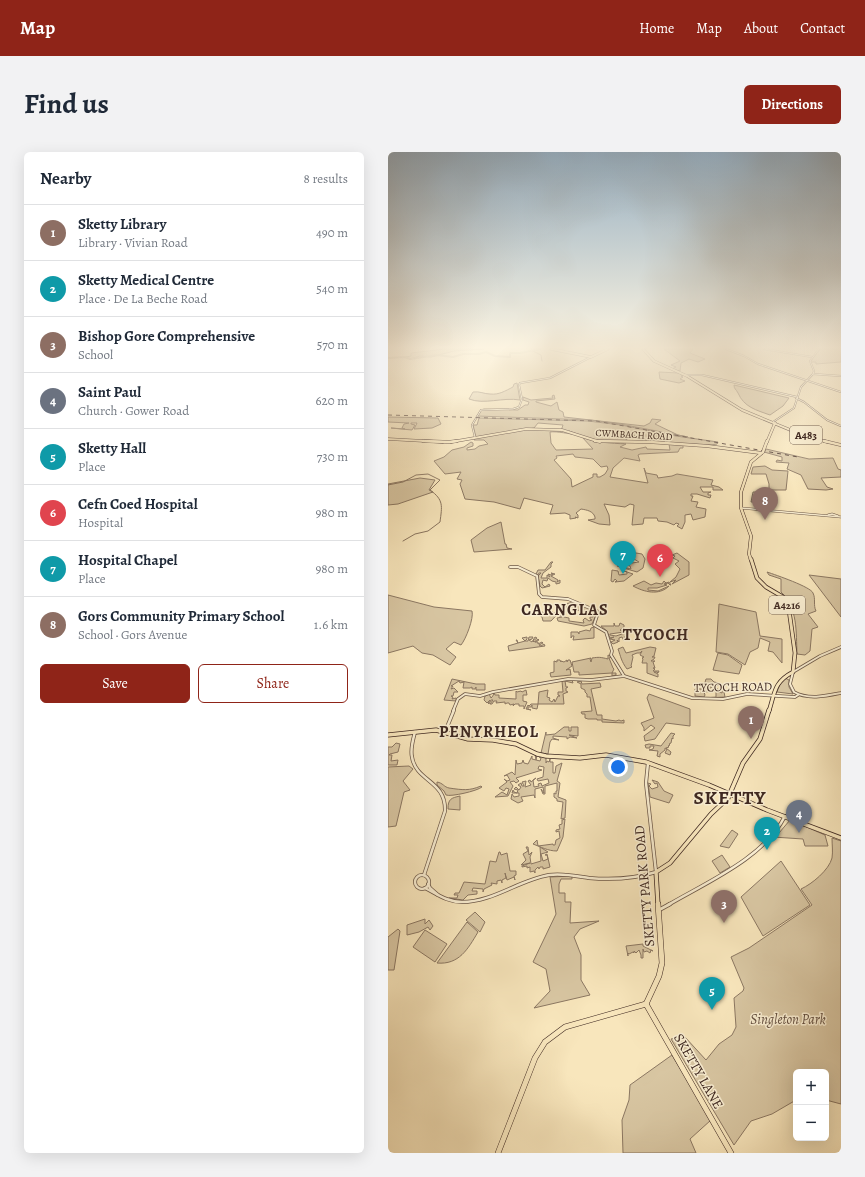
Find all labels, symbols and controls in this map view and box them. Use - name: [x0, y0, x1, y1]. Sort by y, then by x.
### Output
- text: Map: [20, 15, 55, 41]
- text: Home: [639, 19, 674, 38]
- text: Map: [696, 19, 722, 38]
- text: About: [744, 19, 778, 38]
- text: Contact: [800, 19, 845, 38]
- text: Find us: [24, 85, 109, 123]
- button: Directions: [744, 85, 841, 124]
- text: Nearby: [40, 167, 91, 190]
- text: 8 results: [304, 170, 348, 187]
- text: Sketty Library: [78, 214, 167, 234]
- text: 1: [51, 224, 55, 241]
- text: 490 m: [316, 224, 348, 241]
- text: Library · Vivian Road: [78, 234, 188, 251]
- text: Sketty Medical Centre: [78, 270, 214, 290]
- text: 2: [50, 280, 56, 297]
- text: 540 m: [316, 280, 348, 297]
- text: Place · De La Beche Road: [78, 290, 207, 307]
- text: Bishop Gore Comprehensive: [78, 326, 255, 346]
- text: 3: [50, 336, 56, 353]
- text: 570 m: [317, 336, 348, 353]
- text: School: [78, 346, 113, 363]
- text: Saint Paul: [78, 382, 141, 402]
- text: 4: [50, 392, 56, 409]
- text: 620 m: [315, 392, 348, 409]
- text: Church · Gower Road: [78, 402, 189, 419]
- street label: CWMBACH ROAD: [595, 426, 673, 443]
- road number: A483: [790, 426, 822, 444]
- text: Sketty Hall: [78, 438, 146, 458]
- text: 5: [50, 448, 56, 465]
- text: 730 m: [317, 448, 348, 465]
- text: Place: [78, 458, 106, 475]
- pin: 8: [752, 487, 778, 520]
- text: Cefn Coed Hospital: [78, 494, 198, 514]
- text: 6: [50, 504, 56, 521]
- text: 980 m: [315, 504, 348, 521]
- text: Hospital: [78, 514, 123, 531]
- pin: 7: [610, 541, 636, 574]
- pin: 6: [647, 544, 673, 577]
- text: Hospital Chapel: [78, 550, 178, 570]
- text: 7: [50, 560, 56, 577]
- text: 980 m: [315, 560, 348, 577]
- text: Place: [78, 570, 106, 587]
- road number: A4216: [769, 596, 805, 614]
- district label: CARNGLAS: [521, 599, 609, 621]
- text: Gors Community Primary School: [78, 606, 284, 626]
- text: 8: [50, 616, 56, 633]
- text: 1.6 km: [314, 616, 348, 633]
- district label: TYCOCH: [623, 624, 689, 646]
- text: School · Gors Avenue: [78, 626, 187, 643]
- button: Save: [40, 664, 190, 703]
- button: Share: [198, 664, 348, 703]
- street label: TYCOCH ROAD: [694, 678, 772, 696]
- pin: 1: [738, 706, 764, 739]
- district label: PENYRHEOL: [439, 721, 539, 743]
- your location: [608, 757, 628, 777]
- district label: SKETTY: [693, 785, 767, 811]
- pin: 4: [786, 800, 812, 833]
- pin: 2: [754, 817, 780, 850]
- street label: SKETTY PARK ROAD: [630, 824, 659, 947]
- pin: 3: [711, 890, 737, 923]
- pin: 5: [699, 977, 725, 1010]
- park label: Singleton Park: [750, 1010, 826, 1029]
- street label: SKETTY LANE: [669, 1030, 728, 1112]
- map controls: [793, 1069, 829, 1141]
- button: +: [793, 1069, 829, 1105]
- button: −: [793, 1105, 829, 1141]

